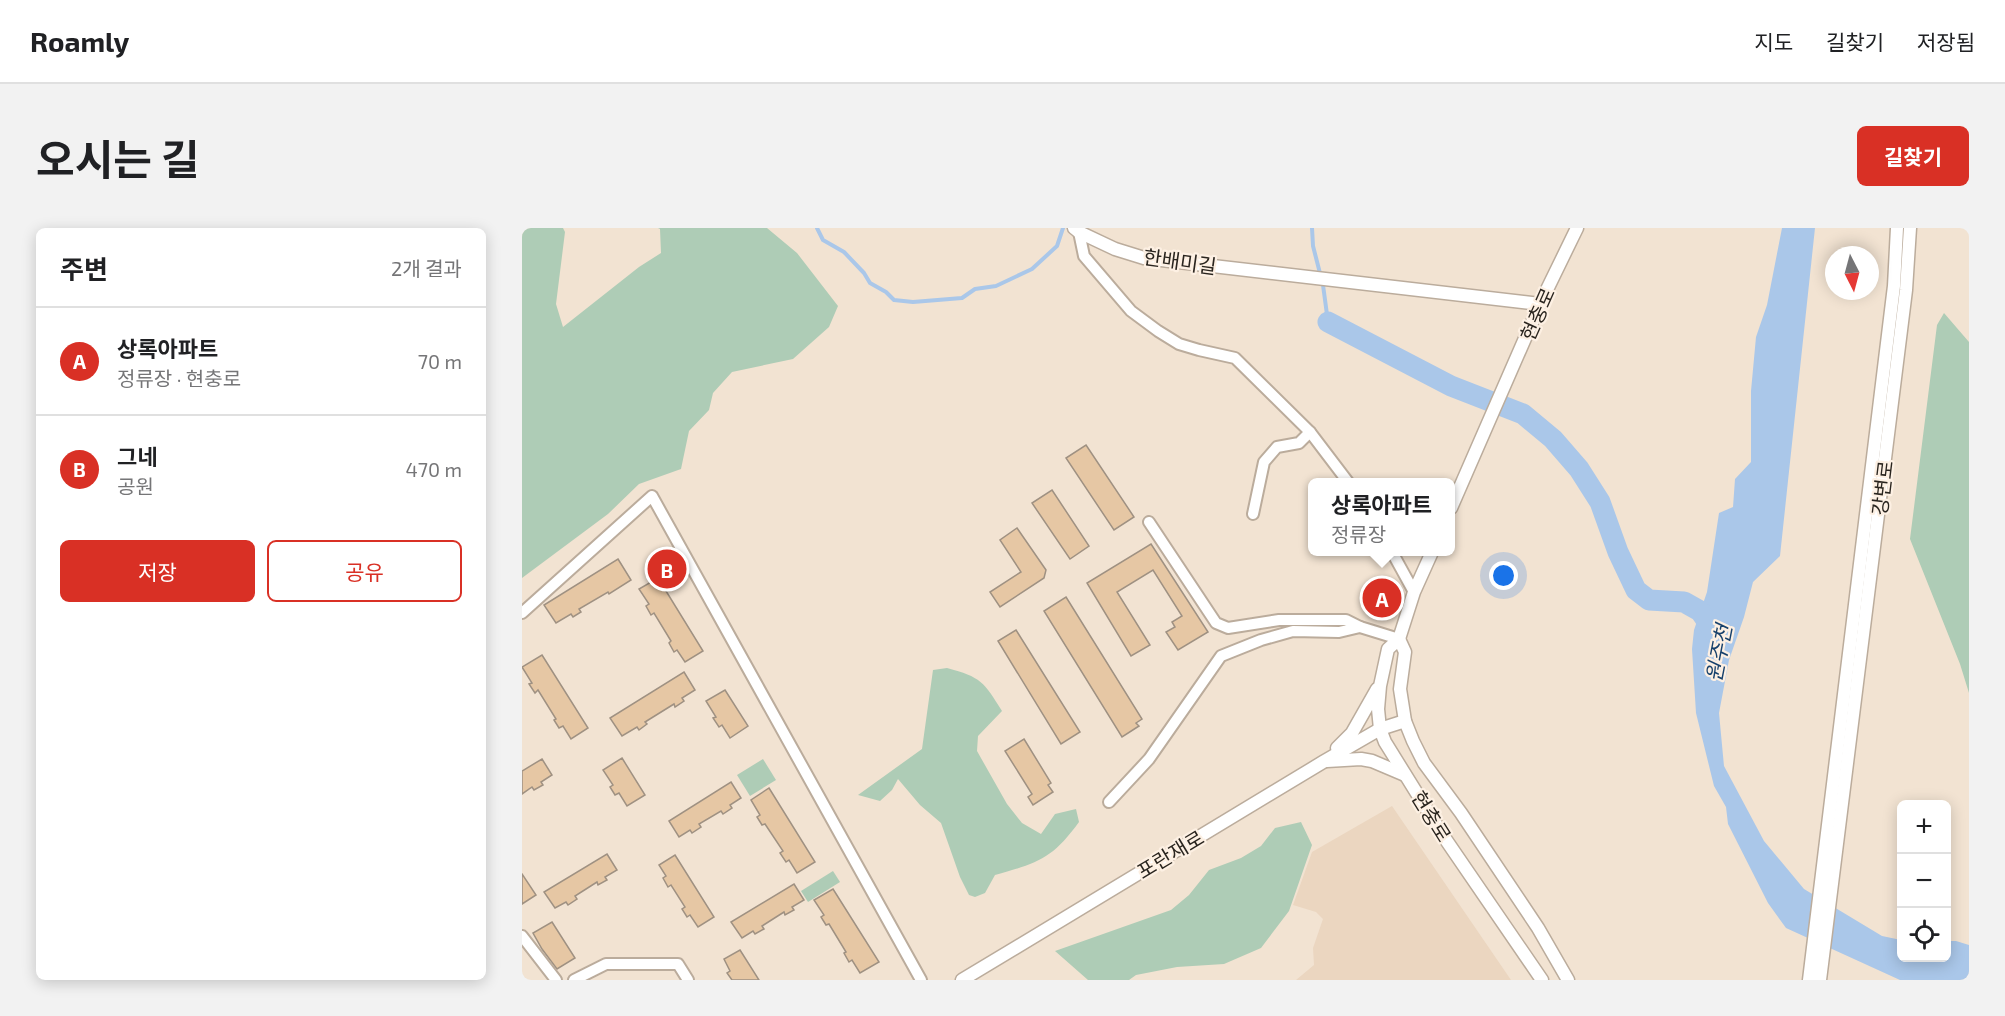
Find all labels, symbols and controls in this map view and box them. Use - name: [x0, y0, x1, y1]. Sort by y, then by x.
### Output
- text: Roamly: [30, 24, 129, 58]
- text: 지도: [1754, 29, 1793, 54]
- text: 길찾기: [1826, 29, 1884, 54]
- text: 저장됨: [1917, 29, 1975, 54]
- button: 길찾기: [1857, 126, 1969, 186]
- text: 오시는 길: [36, 133, 200, 183]
- street label: 한배미길: [1142, 244, 1218, 278]
- north arrow: [1825, 246, 1879, 300]
- text: 주변: [60, 253, 108, 284]
- text: 2개 결과: [391, 256, 462, 280]
- street label: 현충로: [1515, 284, 1559, 344]
- text: 상록아파트: [117, 335, 218, 361]
- text: A: [73, 349, 86, 373]
- text: 70 m: [418, 349, 462, 373]
- text: 정류장 · 현충로: [117, 366, 241, 390]
- text: 그네: [117, 443, 157, 469]
- text: B: [73, 457, 86, 481]
- text: 470 m: [405, 457, 462, 481]
- street label: 강변로: [1867, 459, 1897, 517]
- text: 공원: [117, 474, 154, 498]
- popup: [1308, 478, 1455, 556]
- text: 상록아파트: [1331, 491, 1432, 517]
- text: 정류장: [1331, 522, 1386, 546]
- button: 저장: [60, 540, 255, 602]
- button: 공유: [267, 540, 462, 602]
- pin: B: [648, 546, 686, 592]
- your location: [1489, 561, 1518, 590]
- pin: A: [1362, 576, 1402, 620]
- water label: 원주천: [1700, 620, 1736, 684]
- street label: 현충로: [1407, 786, 1457, 846]
- map controls: [1897, 800, 1951, 962]
- button: +: [1897, 800, 1951, 854]
- street label: 포란재로: [1132, 825, 1208, 883]
- button: −: [1897, 854, 1951, 908]
- button: locate: [1897, 908, 1951, 962]

